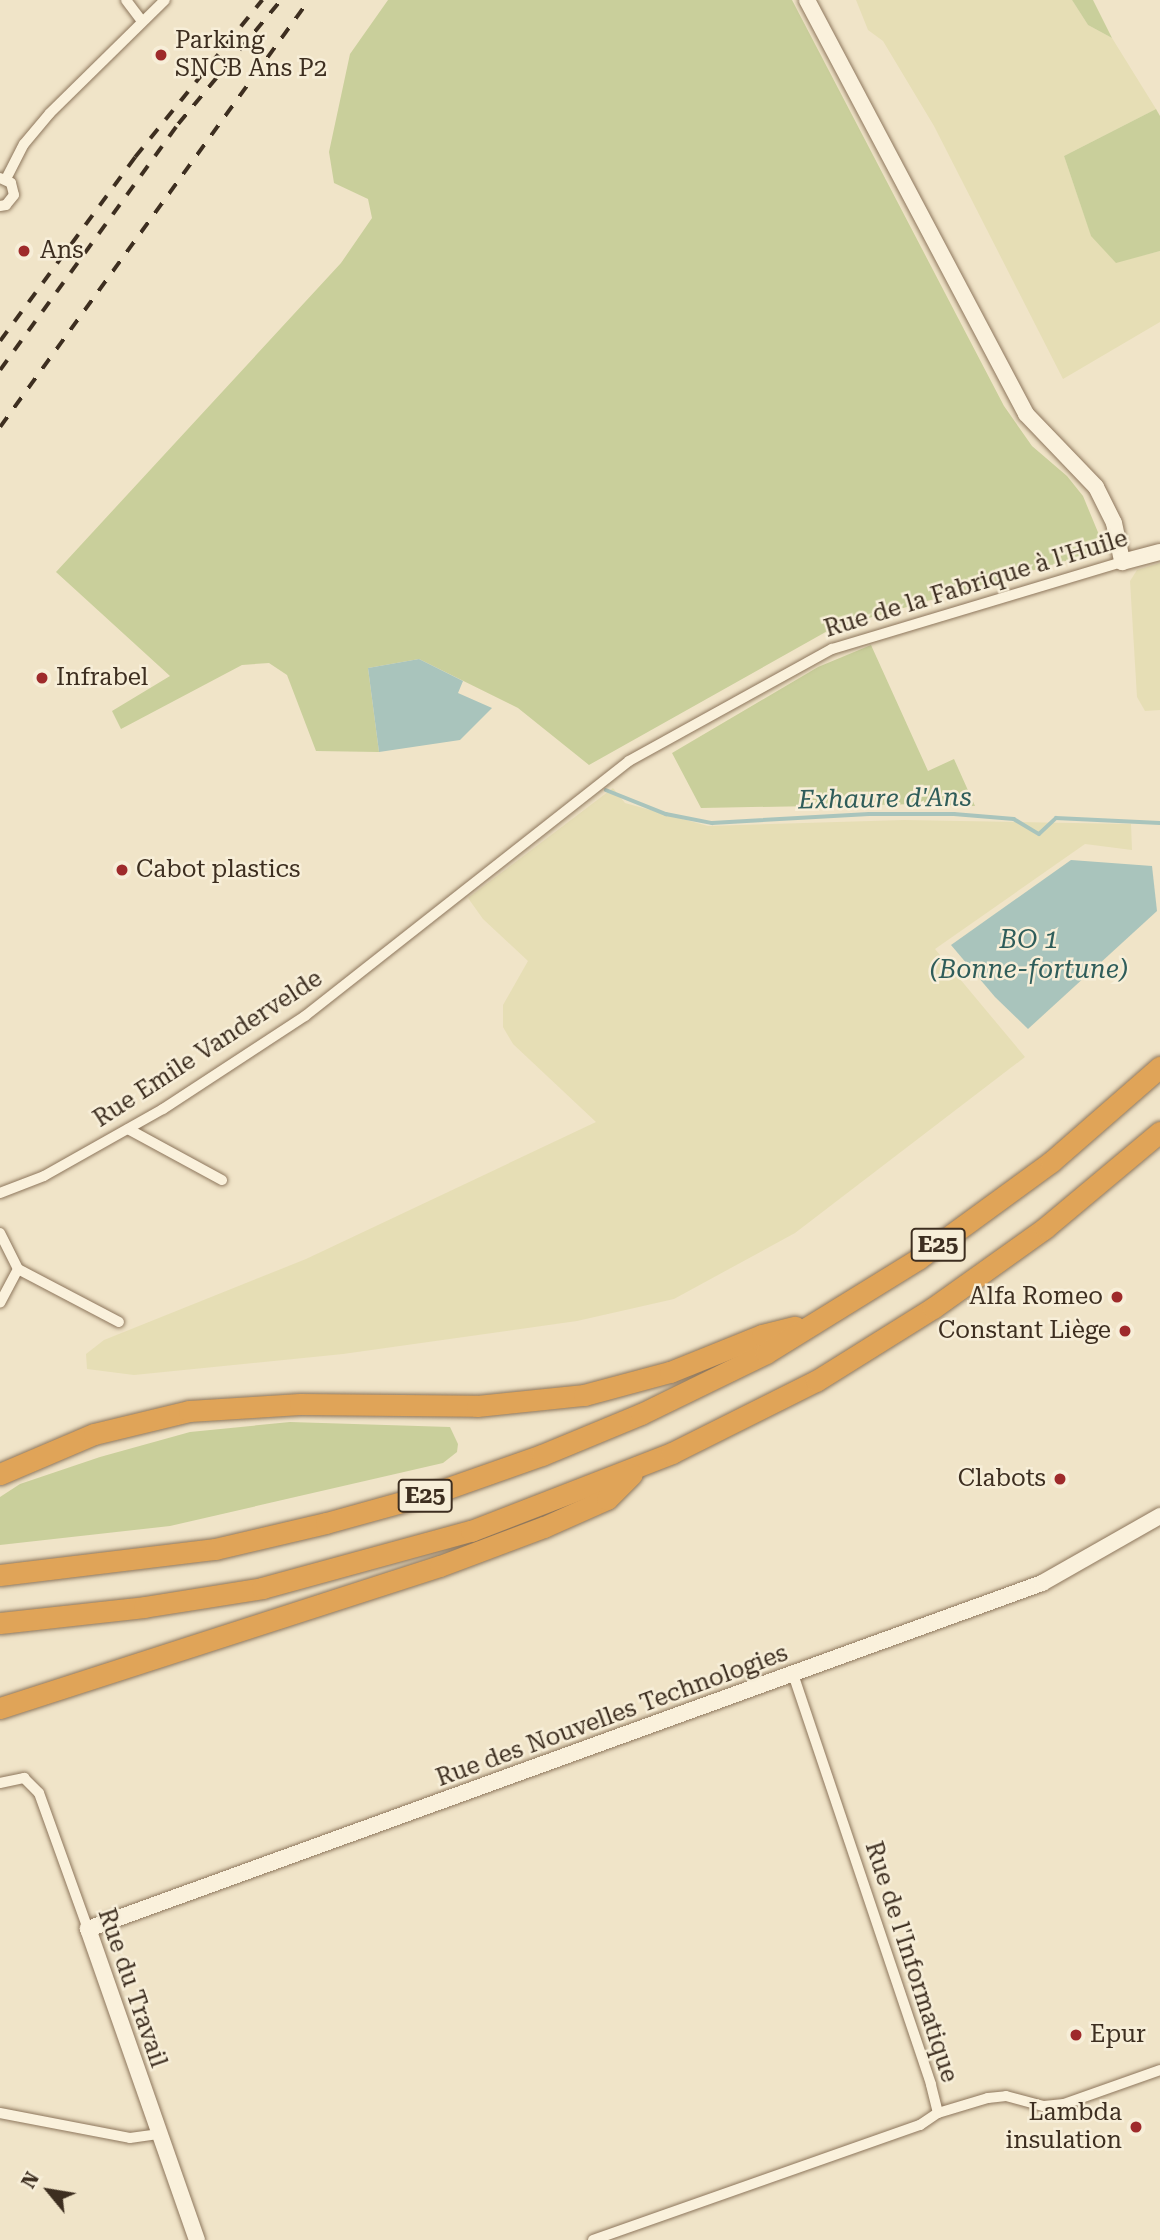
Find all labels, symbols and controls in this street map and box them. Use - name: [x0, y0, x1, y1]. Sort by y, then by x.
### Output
- place label: Parking SNCB Ans P2: [175, 27, 327, 83]
- marker: Parking SNCB Ans P2: [153, 47, 169, 63]
- place label: Ans: [40, 237, 84, 265]
- marker: Ans: [14, 241, 34, 261]
- street label: Rue de la Fabrique à l'Huile: [821, 524, 1131, 644]
- place label: Infrabel: [56, 664, 148, 692]
- marker: Infrabel: [34, 670, 50, 686]
- water label: Exhaure d'Ans: [798, 782, 972, 816]
- place label: Cabot plastics: [136, 856, 301, 884]
- marker: Cabot plastics: [114, 862, 130, 878]
- water label: BO 1 (Bonne-fortune): [929, 924, 1129, 986]
- street label: Rue Emile Vandervelde: [88, 964, 328, 1134]
- road number: E25: [910, 1226, 966, 1264]
- place label: Alfa Romeo: [969, 1283, 1103, 1311]
- marker: Alfa Romeo: [1109, 1289, 1125, 1305]
- place label: Constant Liège: [938, 1317, 1111, 1345]
- marker: Constant Liège: [1117, 1323, 1133, 1339]
- place label: Clabots: [958, 1465, 1046, 1493]
- marker: Clabots: [1052, 1471, 1068, 1487]
- road number: E25: [397, 1476, 453, 1516]
- street label: Rue des Nouvelles Technologies: [432, 1639, 792, 1793]
- street label: Rue de l'Informatique: [858, 1838, 964, 2086]
- street label: Rue du Travail: [91, 1905, 173, 2071]
- place label: Epur: [1090, 2021, 1146, 2049]
- marker: Epur: [1068, 2027, 1084, 2043]
- place label: Lambda insulation: [1006, 2099, 1122, 2155]
- marker: Lambda insulation: [1128, 2119, 1144, 2135]
- north arrow: [14, 2156, 84, 2226]
- text: N: [17, 2168, 44, 2192]

